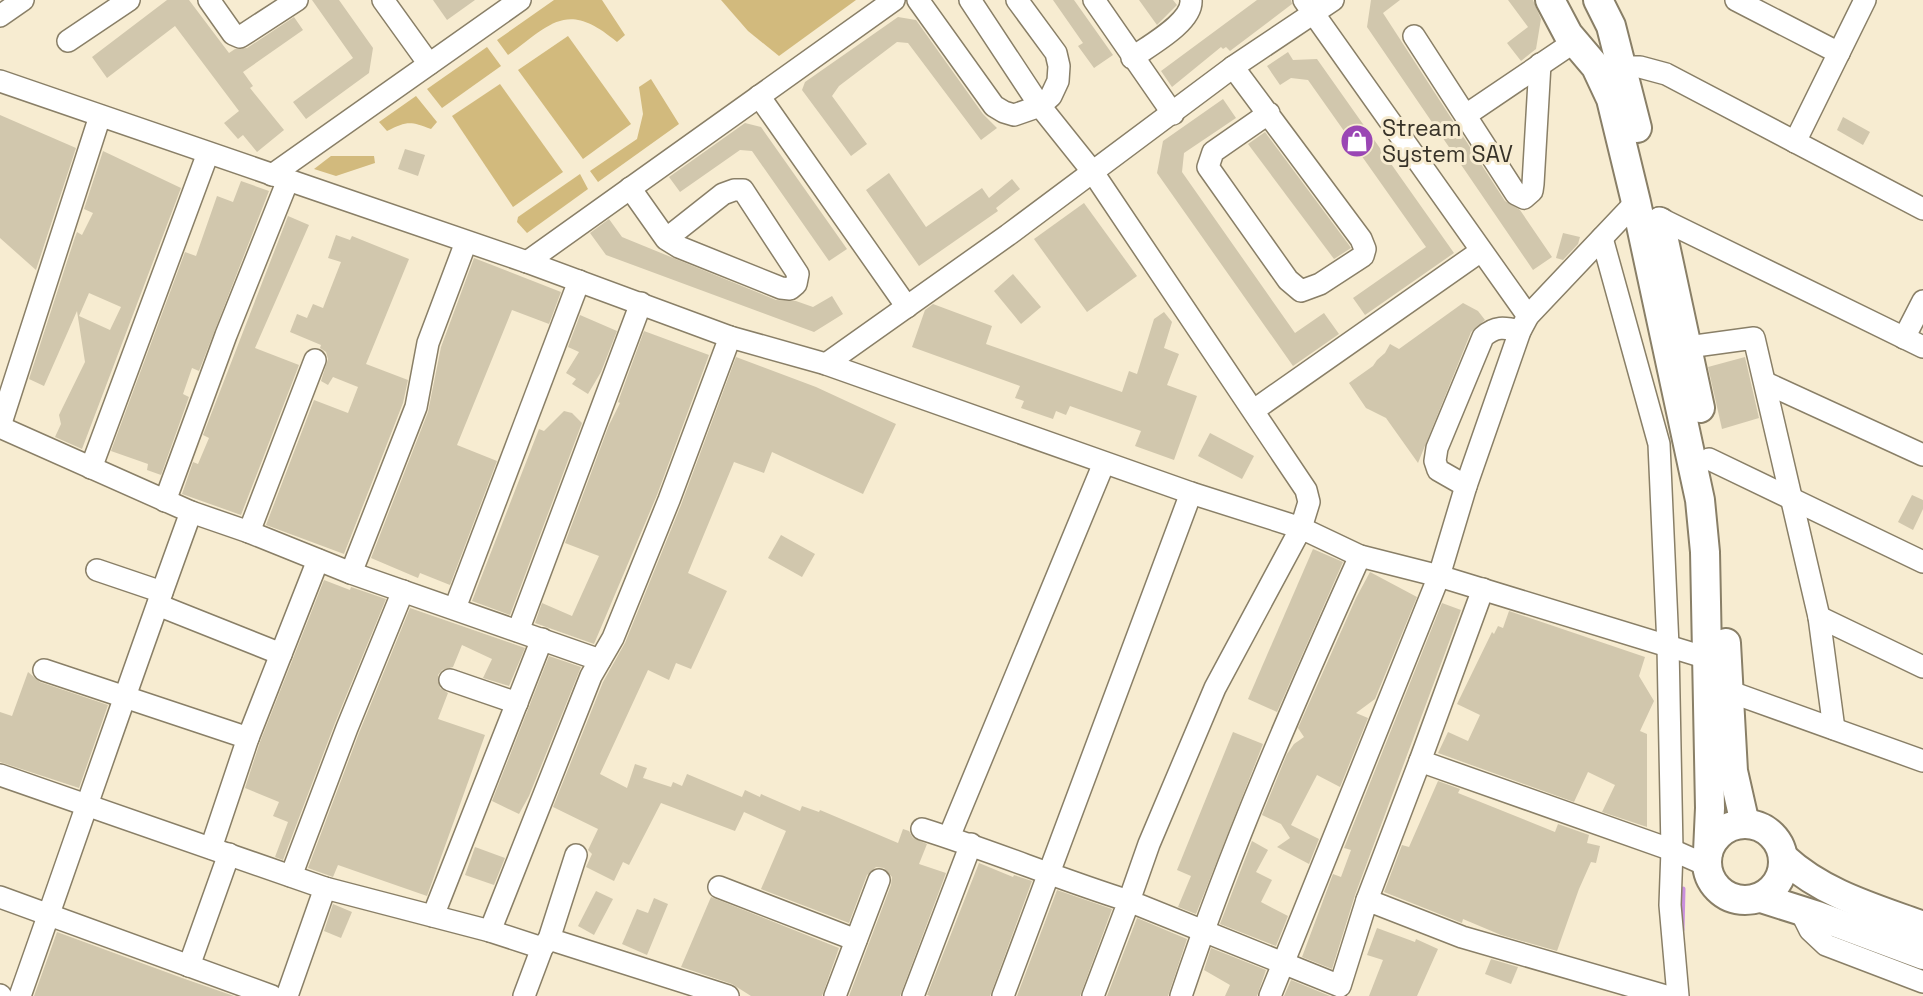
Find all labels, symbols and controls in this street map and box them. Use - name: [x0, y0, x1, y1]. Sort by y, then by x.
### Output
- place label: Stream System SAV: [1382, 113, 1513, 169]
- shop icon: Stream System SAV: [1338, 122, 1376, 160]

